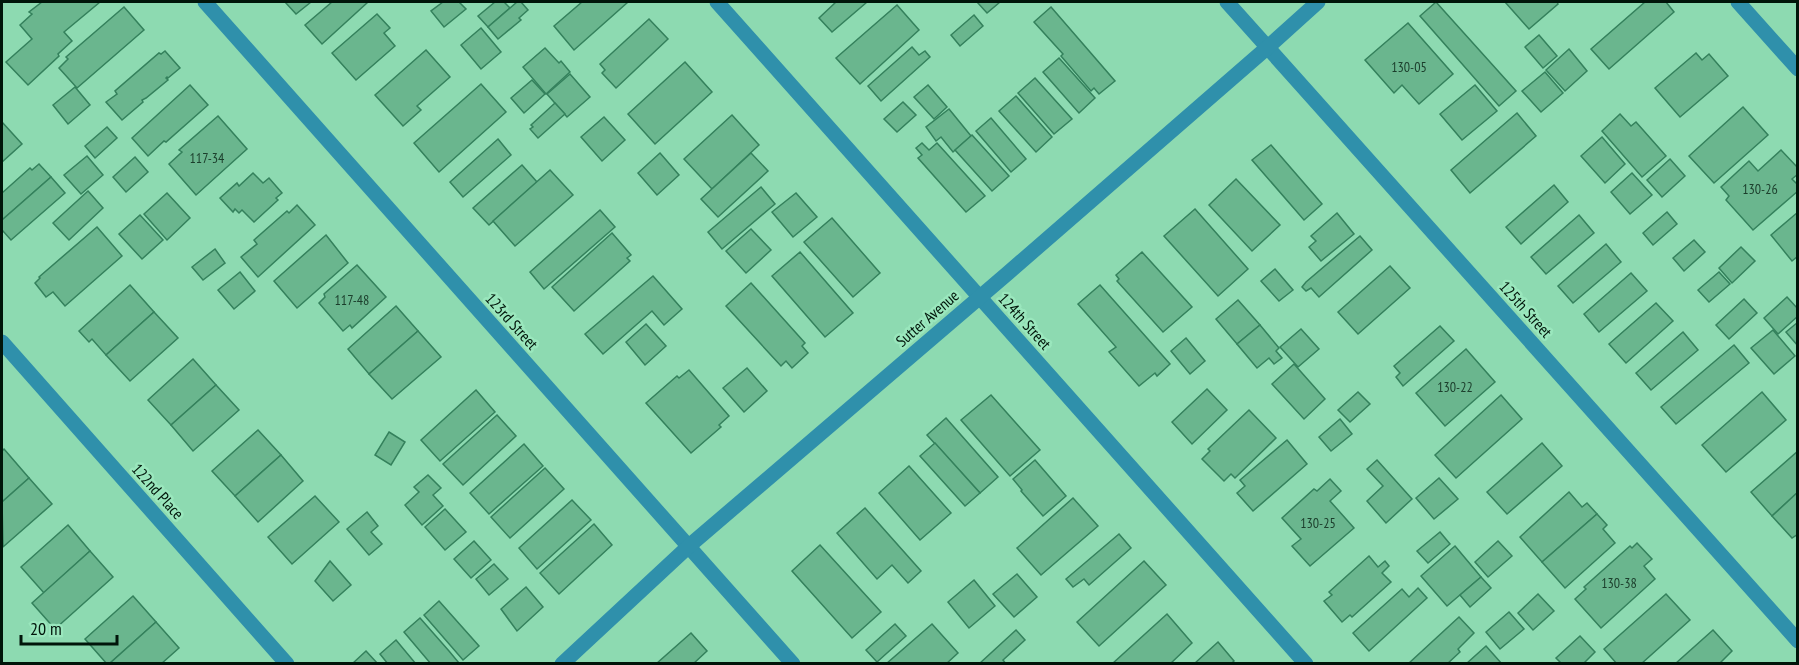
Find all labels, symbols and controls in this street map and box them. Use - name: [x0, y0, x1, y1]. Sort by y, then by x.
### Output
- house number: 130-05: [1391, 58, 1427, 76]
- house number: 117-34: [190, 149, 225, 167]
- house number: 130-26: [1742, 180, 1778, 198]
- street label: 125th Street: [1495, 276, 1557, 342]
- street label: Sutter Avenue: [891, 285, 963, 351]
- street label: 124th Street: [994, 288, 1056, 354]
- street label: 123rd Street: [481, 289, 543, 354]
- house number: 117-48: [335, 291, 369, 309]
- house number: 130-22: [1437, 378, 1473, 396]
- street label: 122nd Place: [128, 459, 188, 523]
- house number: 130-25: [1300, 514, 1336, 532]
- house number: 130-38: [1601, 574, 1637, 592]
- scale bar: [21, 608, 117, 646]
- text: 20 m: [30, 617, 62, 640]

